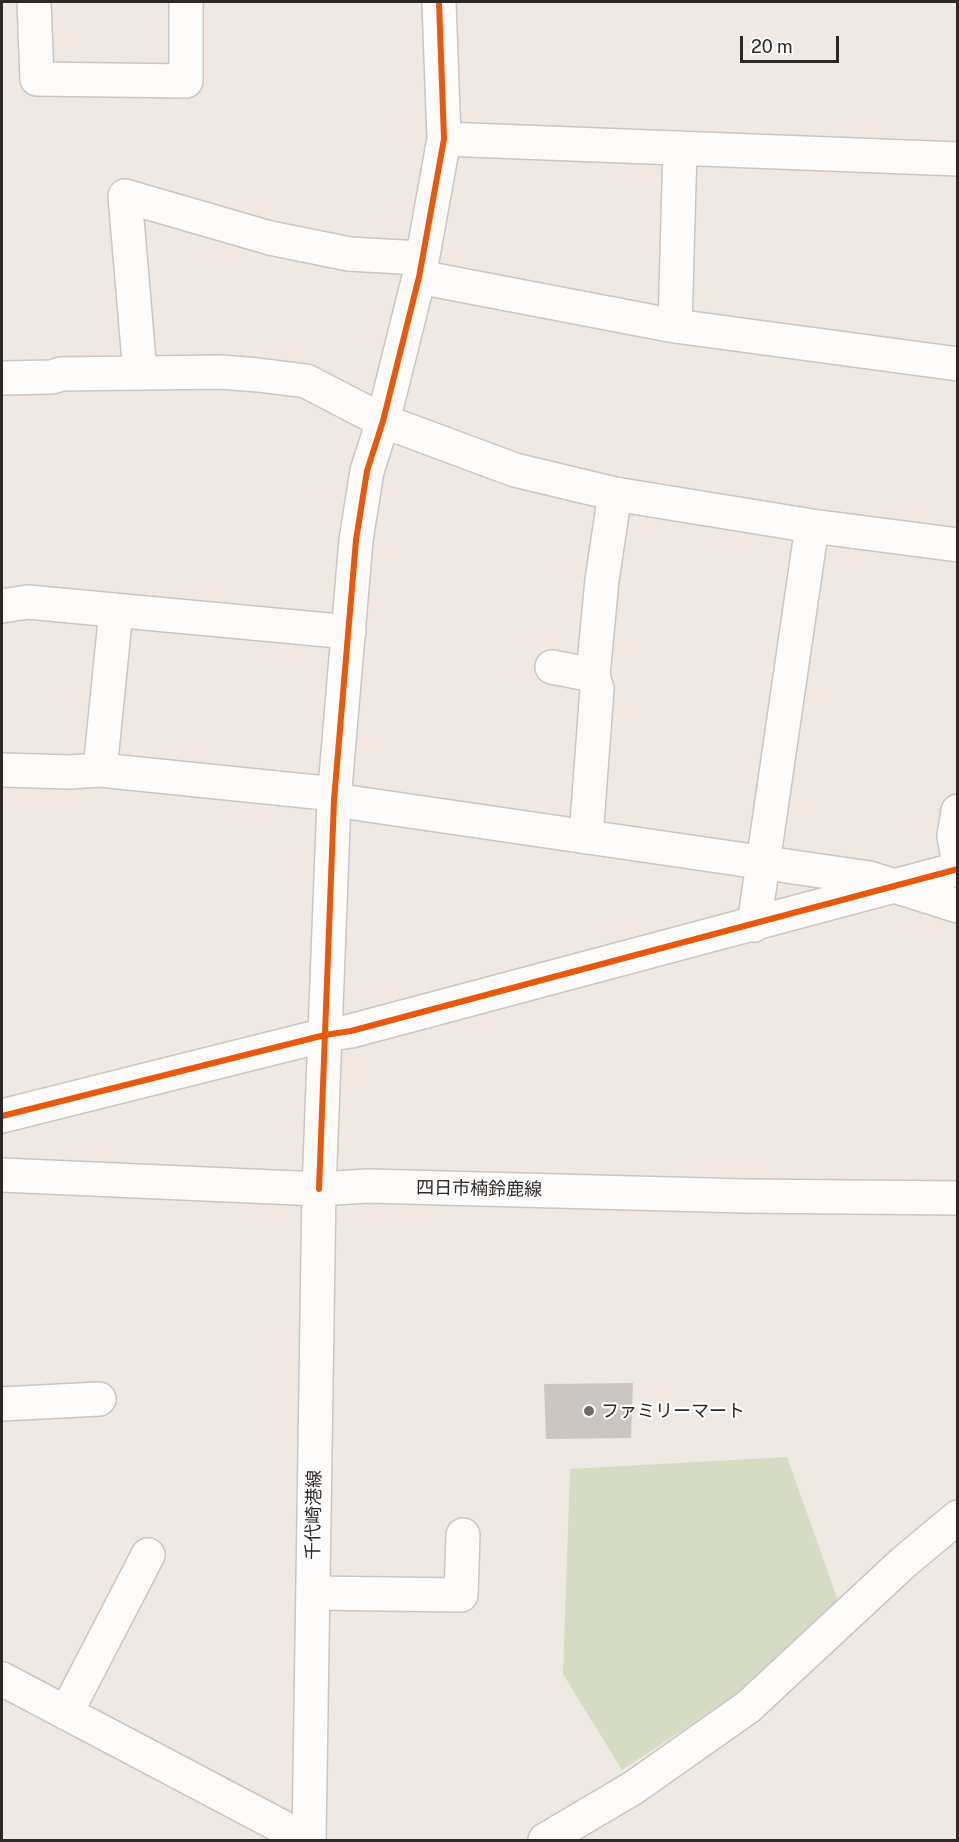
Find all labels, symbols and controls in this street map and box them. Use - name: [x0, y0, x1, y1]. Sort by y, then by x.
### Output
- scale bar: [743, 24, 842, 62]
- text: 20 m: [751, 36, 793, 57]
- street label: 四日市楠鈴鹿線: [416, 1177, 542, 1201]
- place label: ファミリーマート: [601, 1400, 745, 1422]
- marker: ファミリーマート: [582, 1404, 596, 1418]
- street label: 千代崎港線: [302, 1470, 326, 1560]

